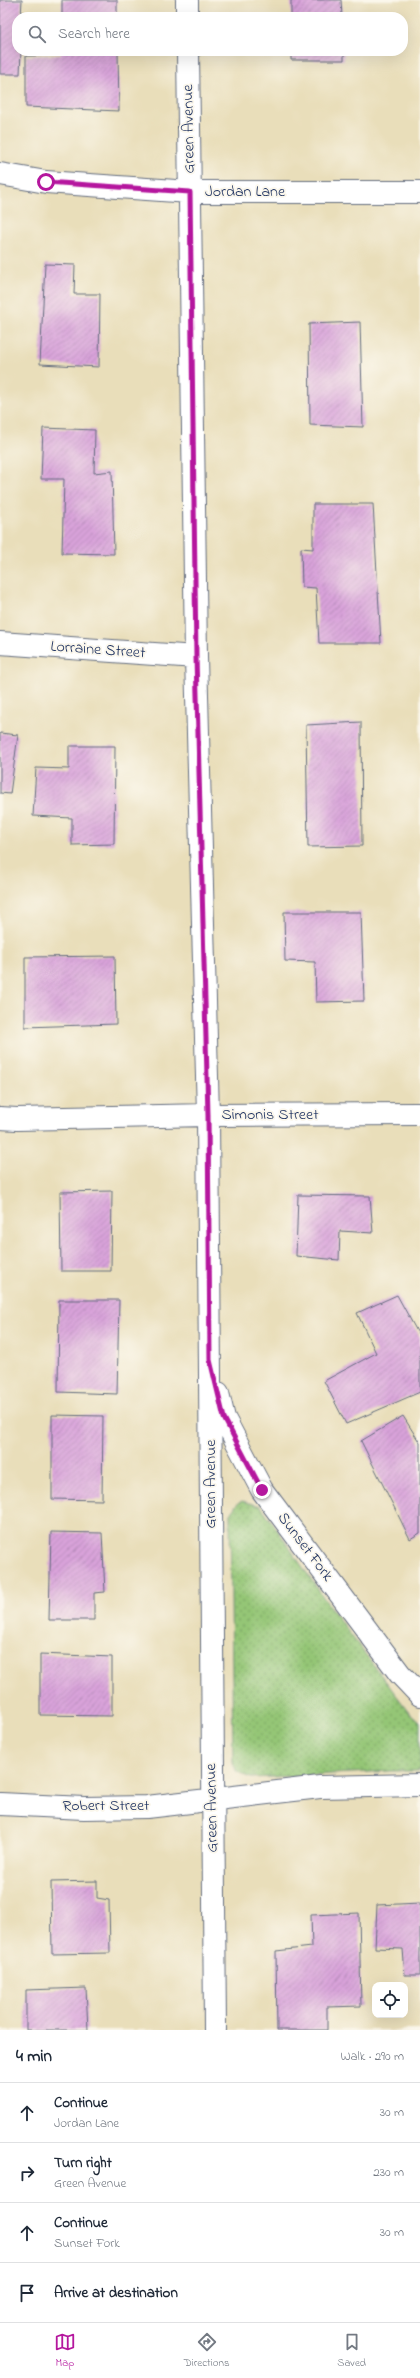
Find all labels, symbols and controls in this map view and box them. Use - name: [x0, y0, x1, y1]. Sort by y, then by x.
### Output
- search box: [12, 12, 408, 56]
- icon: search: [26, 23, 48, 45]
- text: Search here: [58, 23, 130, 45]
- street label: Green Avenue: [176, 83, 202, 174]
- route start: [37, 173, 55, 191]
- street label: Jordan Lane: [205, 180, 286, 204]
- street label: Lorraine Street: [50, 635, 147, 665]
- street label: Simonis Street: [221, 1103, 319, 1127]
- street label: Green Avenue: [199, 1439, 223, 1529]
- route end: [253, 1481, 271, 1499]
- street label: Sunset Fork: [271, 1507, 340, 1587]
- street label: Green Avenue: [199, 1762, 225, 1853]
- street label: Robert Street: [63, 1794, 150, 1818]
- map controls: [372, 1982, 408, 2018]
- button: locate: [372, 1982, 408, 2018]
- text: 4 min: [16, 2044, 52, 2069]
- text: Walk · 290 m: [340, 2047, 404, 2066]
- text: Continue: [54, 2092, 108, 2114]
- icon: ahead: [16, 2102, 38, 2124]
- text: 30 m: [380, 2103, 404, 2122]
- text: Jordan Lane: [54, 2114, 119, 2133]
- text: Turn right: [54, 2152, 112, 2174]
- icon: right: [16, 2162, 38, 2184]
- text: 230 m: [373, 2163, 404, 2182]
- text: Green Avenue: [54, 2174, 126, 2193]
- text: Continue: [54, 2212, 108, 2234]
- icon: ahead: [16, 2222, 38, 2244]
- text: 30 m: [380, 2223, 404, 2242]
- text: Sunset Fork: [54, 2234, 120, 2253]
- icon: arrive: [16, 2282, 38, 2304]
- text: Arrive at destination: [54, 2282, 178, 2304]
- tab: Map: [54, 2331, 76, 2371]
- tab: Directions: [184, 2331, 229, 2371]
- tab: Saved: [337, 2331, 366, 2371]

